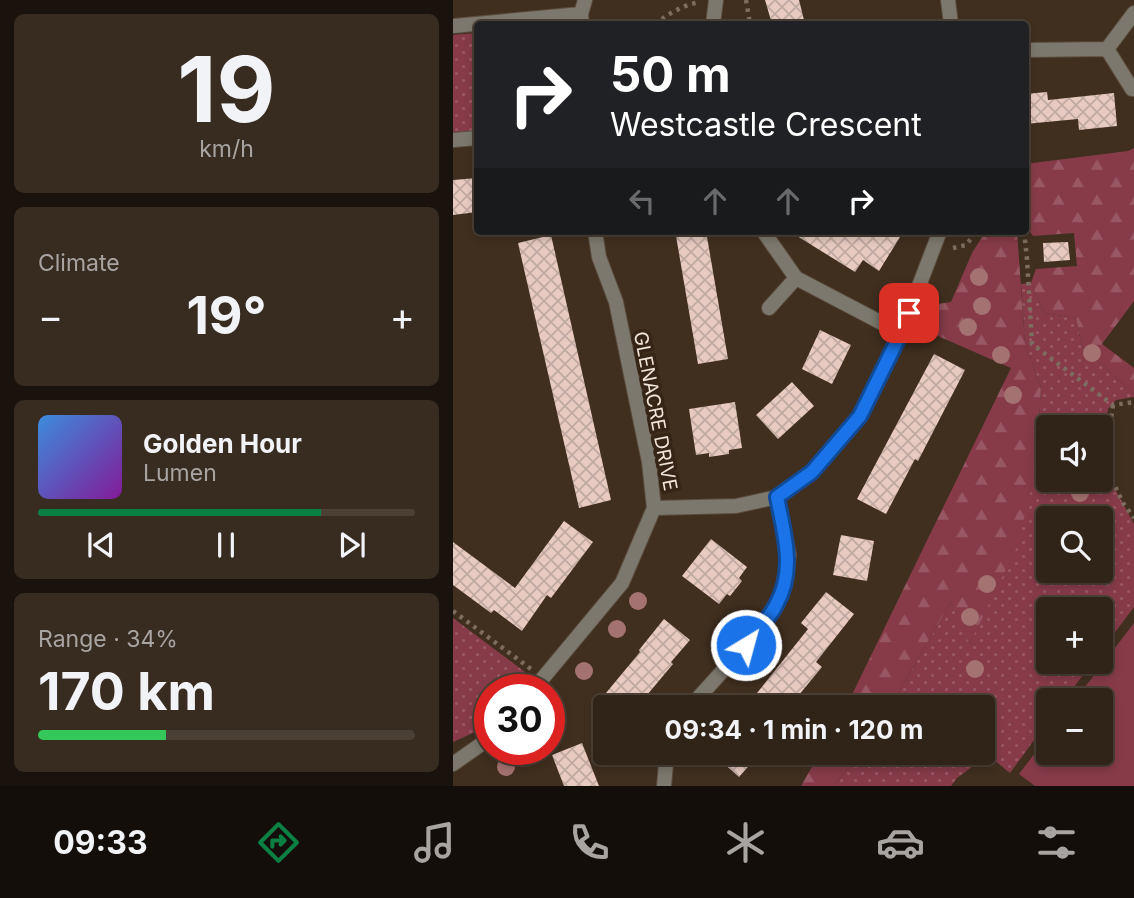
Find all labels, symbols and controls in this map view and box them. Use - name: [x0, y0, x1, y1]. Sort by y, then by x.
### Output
- text: 19: [177, 34, 276, 144]
- text: 50 m: [610, 45, 731, 104]
- icon: right: [495, 49, 586, 140]
- text: Westcastle Crescent: [610, 105, 922, 144]
- text: km/h: [199, 135, 254, 163]
- icon: left: [623, 182, 661, 220]
- icon: ahead: [696, 182, 734, 220]
- icon: ahead: [769, 182, 807, 220]
- icon: right: [842, 182, 880, 220]
- text: Climate: [38, 249, 120, 277]
- pin: [879, 283, 939, 343]
- text: 19°: [186, 284, 267, 347]
- text: −: [38, 293, 63, 339]
- text: +: [390, 293, 415, 339]
- icon: arrive: [890, 294, 928, 332]
- street label: GLENACRE DRIVE: [629, 330, 682, 493]
- map controls: [1036, 415, 1113, 765]
- button: sound: [1036, 415, 1113, 492]
- text: Golden Hour: [143, 428, 302, 459]
- text: Lumen: [143, 459, 217, 487]
- button: search: [1036, 506, 1113, 583]
- icon: previous: [82, 526, 120, 564]
- icon: pause: [207, 526, 245, 564]
- icon: next: [333, 526, 371, 564]
- button: +: [1036, 597, 1113, 674]
- position arrow: [709, 608, 783, 682]
- text: Range · 34%: [38, 625, 178, 653]
- text: 170 km: [38, 660, 215, 723]
- speed limit sign: 30: [474, 674, 565, 765]
- button: −: [1036, 688, 1113, 765]
- text: 09:34 · 1 min · 120 m: [665, 714, 923, 745]
- icon: directions: [254, 818, 303, 867]
- icon: music: [410, 818, 459, 867]
- icon: phone: [565, 818, 614, 867]
- icon: climate: [721, 818, 770, 867]
- icon: car: [876, 818, 925, 867]
- icon: filters: [1032, 818, 1081, 867]
- text: 09:33: [53, 823, 148, 862]

